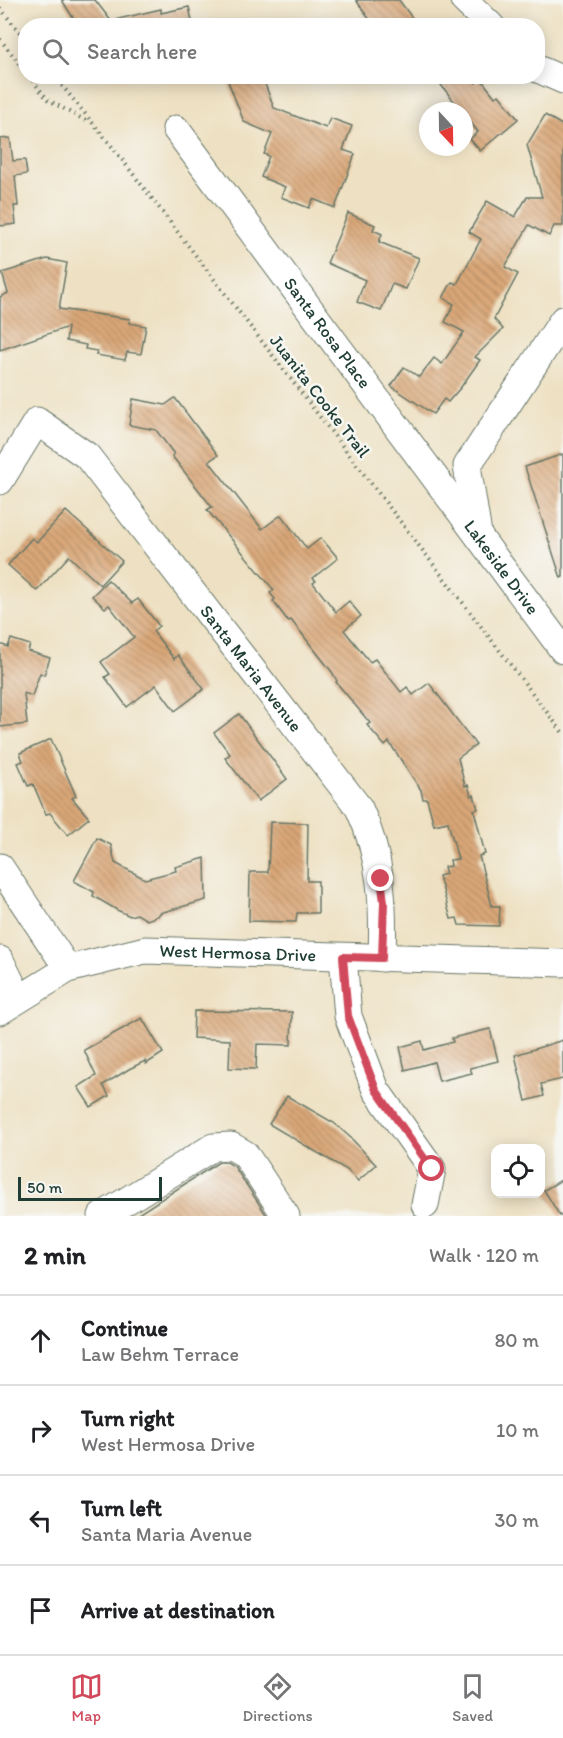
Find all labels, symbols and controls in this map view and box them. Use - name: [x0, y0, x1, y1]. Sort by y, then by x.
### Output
- search box: [18, 18, 545, 84]
- icon: search: [39, 35, 72, 68]
- text: Search here: [87, 38, 197, 65]
- north arrow: [419, 102, 473, 156]
- street label: Santa Rosa Place: [279, 273, 376, 393]
- street label: Juanita Cooke Trail: [265, 330, 375, 462]
- street label: Lakeside Drive: [459, 516, 544, 619]
- street label: Santa Maria Avenue: [195, 601, 307, 736]
- route end: [367, 865, 393, 891]
- street label: West Hermosa Drive: [159, 939, 316, 966]
- map controls: [491, 1144, 545, 1198]
- button: locate: [491, 1144, 545, 1198]
- route start: [418, 1155, 444, 1181]
- scale bar: [18, 1174, 162, 1202]
- text: 50 m: [27, 1178, 62, 1197]
- text: 2 min: [24, 1239, 86, 1271]
- text: Walk · 120 m: [429, 1243, 539, 1267]
- text: Continue: [81, 1315, 168, 1342]
- icon: ahead: [24, 1324, 57, 1357]
- text: 80 m: [494, 1328, 539, 1352]
- text: Law Behm Terrace: [81, 1342, 239, 1366]
- text: Turn right: [81, 1405, 175, 1432]
- icon: right: [24, 1414, 57, 1447]
- text: 10 m: [496, 1418, 539, 1442]
- text: West Hermosa Drive: [81, 1432, 255, 1456]
- text: Turn left: [81, 1495, 162, 1522]
- icon: left: [24, 1504, 57, 1537]
- text: 30 m: [494, 1508, 539, 1532]
- text: Santa Maria Avenue: [81, 1522, 252, 1546]
- icon: arrive: [24, 1594, 57, 1627]
- text: Arrive at destination: [81, 1597, 275, 1624]
- tab: Map: [70, 1670, 103, 1725]
- tab: Directions: [242, 1670, 313, 1725]
- tab: Saved: [452, 1670, 493, 1725]

